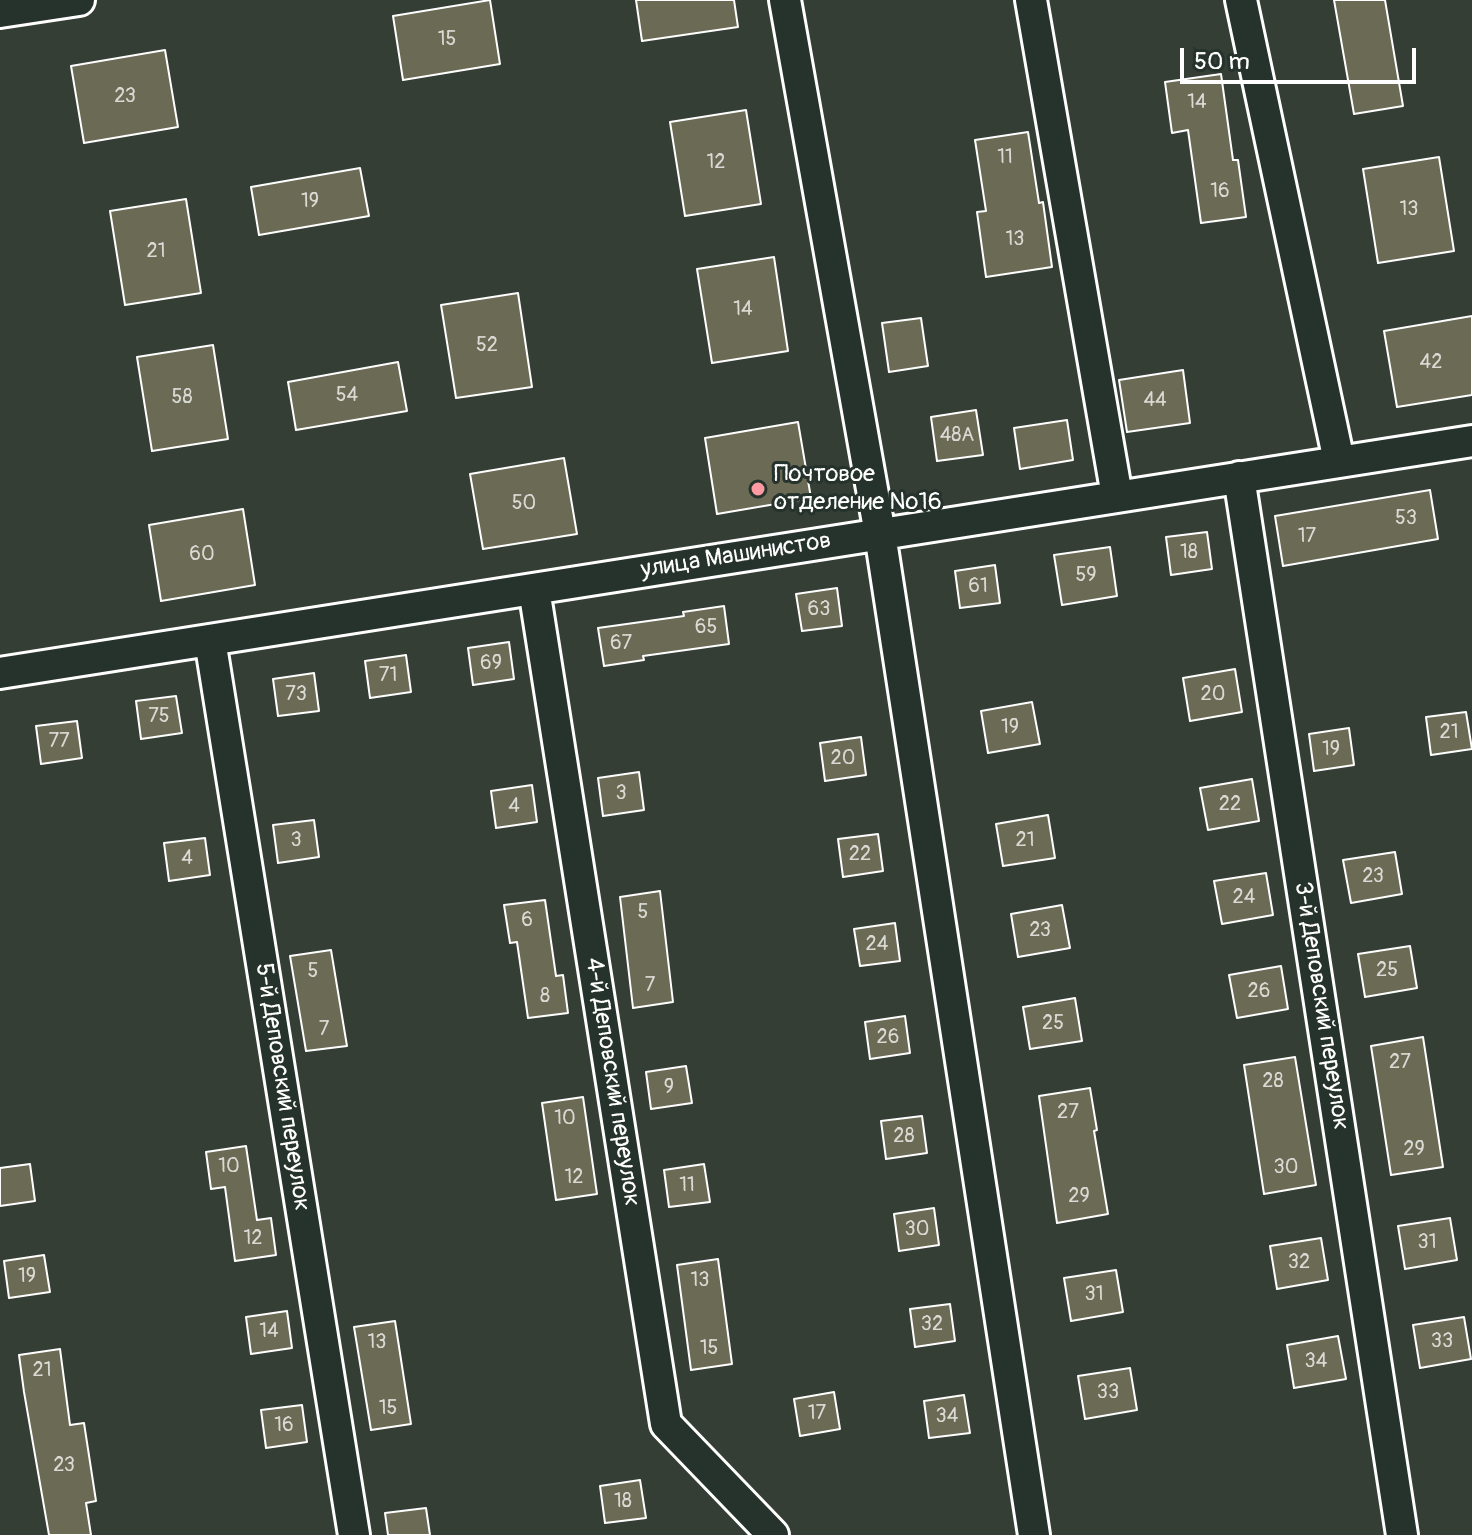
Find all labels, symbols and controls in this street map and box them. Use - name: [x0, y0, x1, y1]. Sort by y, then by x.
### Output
- house number: 15: [438, 28, 456, 52]
- scale bar: [1184, 32, 1420, 82]
- text: 50 m: [1194, 47, 1250, 76]
- house number: 23: [114, 85, 136, 109]
- house number: 14: [1187, 91, 1207, 115]
- house number: 11: [997, 146, 1013, 170]
- house number: 12: [707, 151, 725, 175]
- house number: 16: [1210, 180, 1230, 204]
- house number: 19: [301, 190, 319, 214]
- house number: 13: [1400, 198, 1418, 222]
- house number: 13: [1006, 228, 1024, 252]
- house number: 21: [147, 240, 165, 264]
- house number: 14: [733, 298, 753, 322]
- house number: 52: [476, 334, 498, 358]
- house number: 42: [1420, 351, 1442, 375]
- house number: 54: [336, 384, 358, 408]
- house number: 58: [172, 386, 192, 410]
- house number: 44: [1143, 389, 1167, 413]
- house number: 48А: [940, 424, 974, 448]
- place label: Почтовое отделение №16: [774, 461, 942, 517]
- marker: Почтовое отделение №16: [749, 480, 767, 498]
- house number: 50: [512, 492, 536, 516]
- house number: 53: [1395, 507, 1417, 531]
- house number: 17: [1298, 525, 1316, 549]
- street label: улица Машинистов: [639, 527, 833, 585]
- house number: 18: [1180, 541, 1198, 565]
- house number: 60: [189, 543, 215, 567]
- house number: 59: [1075, 564, 1097, 588]
- house number: 61: [968, 575, 988, 599]
- house number: 63: [808, 598, 830, 622]
- house number: 65: [695, 616, 717, 640]
- house number: 67: [610, 632, 632, 656]
- house number: 69: [480, 652, 502, 676]
- house number: 71: [379, 664, 397, 688]
- house number: 73: [285, 683, 307, 707]
- house number: 20: [1201, 683, 1225, 707]
- house number: 75: [148, 705, 170, 729]
- house number: 19: [1001, 716, 1019, 740]
- house number: 21: [1440, 721, 1458, 745]
- house number: 77: [48, 730, 70, 754]
- house number: 19: [1322, 738, 1340, 762]
- house number: 20: [831, 747, 855, 771]
- house number: 3: [615, 782, 627, 806]
- house number: 22: [1219, 793, 1241, 817]
- house number: 4: [508, 795, 520, 819]
- house number: 3: [290, 829, 302, 853]
- house number: 21: [1016, 829, 1034, 853]
- house number: 22: [849, 843, 871, 867]
- house number: 4: [181, 847, 193, 871]
- house number: 23: [1362, 865, 1384, 889]
- street label: 3-й Деповский переулок: [1287, 880, 1355, 1132]
- house number: 24: [1233, 886, 1255, 910]
- house number: 5: [638, 901, 648, 925]
- house number: 6: [521, 909, 533, 933]
- house number: 23: [1029, 919, 1051, 943]
- house number: 24: [866, 933, 888, 957]
- street label: 4-й Деповский переулок: [578, 956, 646, 1208]
- house number: 25: [1376, 959, 1398, 983]
- house number: 5: [308, 960, 318, 984]
- street label: 5-й Деповский переулок: [248, 961, 316, 1213]
- house number: 7: [645, 974, 655, 998]
- house number: 26: [1248, 980, 1270, 1004]
- house number: 8: [540, 985, 550, 1009]
- house number: 25: [1042, 1012, 1064, 1036]
- house number: 7: [319, 1018, 329, 1042]
- house number: 26: [877, 1026, 899, 1050]
- house number: 27: [1389, 1051, 1411, 1075]
- house number: 28: [1262, 1070, 1284, 1094]
- house number: 9: [664, 1076, 674, 1100]
- house number: 27: [1057, 1101, 1079, 1125]
- house number: 10: [554, 1107, 576, 1131]
- house number: 28: [893, 1125, 915, 1149]
- house number: 29: [1403, 1138, 1425, 1162]
- house number: 10: [218, 1155, 240, 1179]
- house number: 30: [1274, 1156, 1298, 1180]
- house number: 12: [565, 1166, 583, 1190]
- house number: 11: [679, 1174, 695, 1198]
- house number: 29: [1068, 1185, 1090, 1209]
- house number: 30: [905, 1218, 929, 1242]
- house number: 12: [244, 1227, 262, 1251]
- house number: 31: [1418, 1231, 1436, 1255]
- house number: 32: [1288, 1251, 1310, 1275]
- house number: 19: [18, 1265, 36, 1289]
- house number: 13: [691, 1269, 709, 1293]
- house number: 31: [1085, 1283, 1103, 1307]
- house number: 32: [921, 1313, 943, 1337]
- house number: 14: [259, 1320, 279, 1344]
- house number: 33: [1431, 1330, 1453, 1354]
- house number: 13: [368, 1331, 386, 1355]
- house number: 15: [700, 1337, 718, 1361]
- house number: 34: [1305, 1350, 1327, 1374]
- house number: 21: [33, 1359, 51, 1383]
- house number: 33: [1097, 1381, 1119, 1405]
- house number: 15: [379, 1397, 397, 1421]
- house number: 17: [808, 1402, 826, 1426]
- house number: 34: [936, 1405, 958, 1429]
- house number: 16: [274, 1414, 294, 1438]
- house number: 23: [53, 1454, 75, 1478]
- house number: 18: [614, 1490, 632, 1514]

